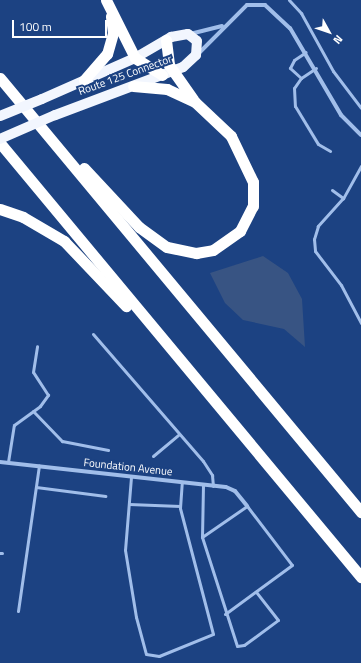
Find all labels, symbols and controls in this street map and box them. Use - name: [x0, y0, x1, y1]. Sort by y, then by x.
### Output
- scale bar: [14, 12, 109, 38]
- north arrow: [309, 12, 349, 52]
- text: 100 m: [19, 17, 52, 36]
- text: N: [330, 32, 347, 48]
- street label: Route 125 Connector: [77, 52, 173, 98]
- street label: Foundation Avenue: [83, 456, 173, 478]

